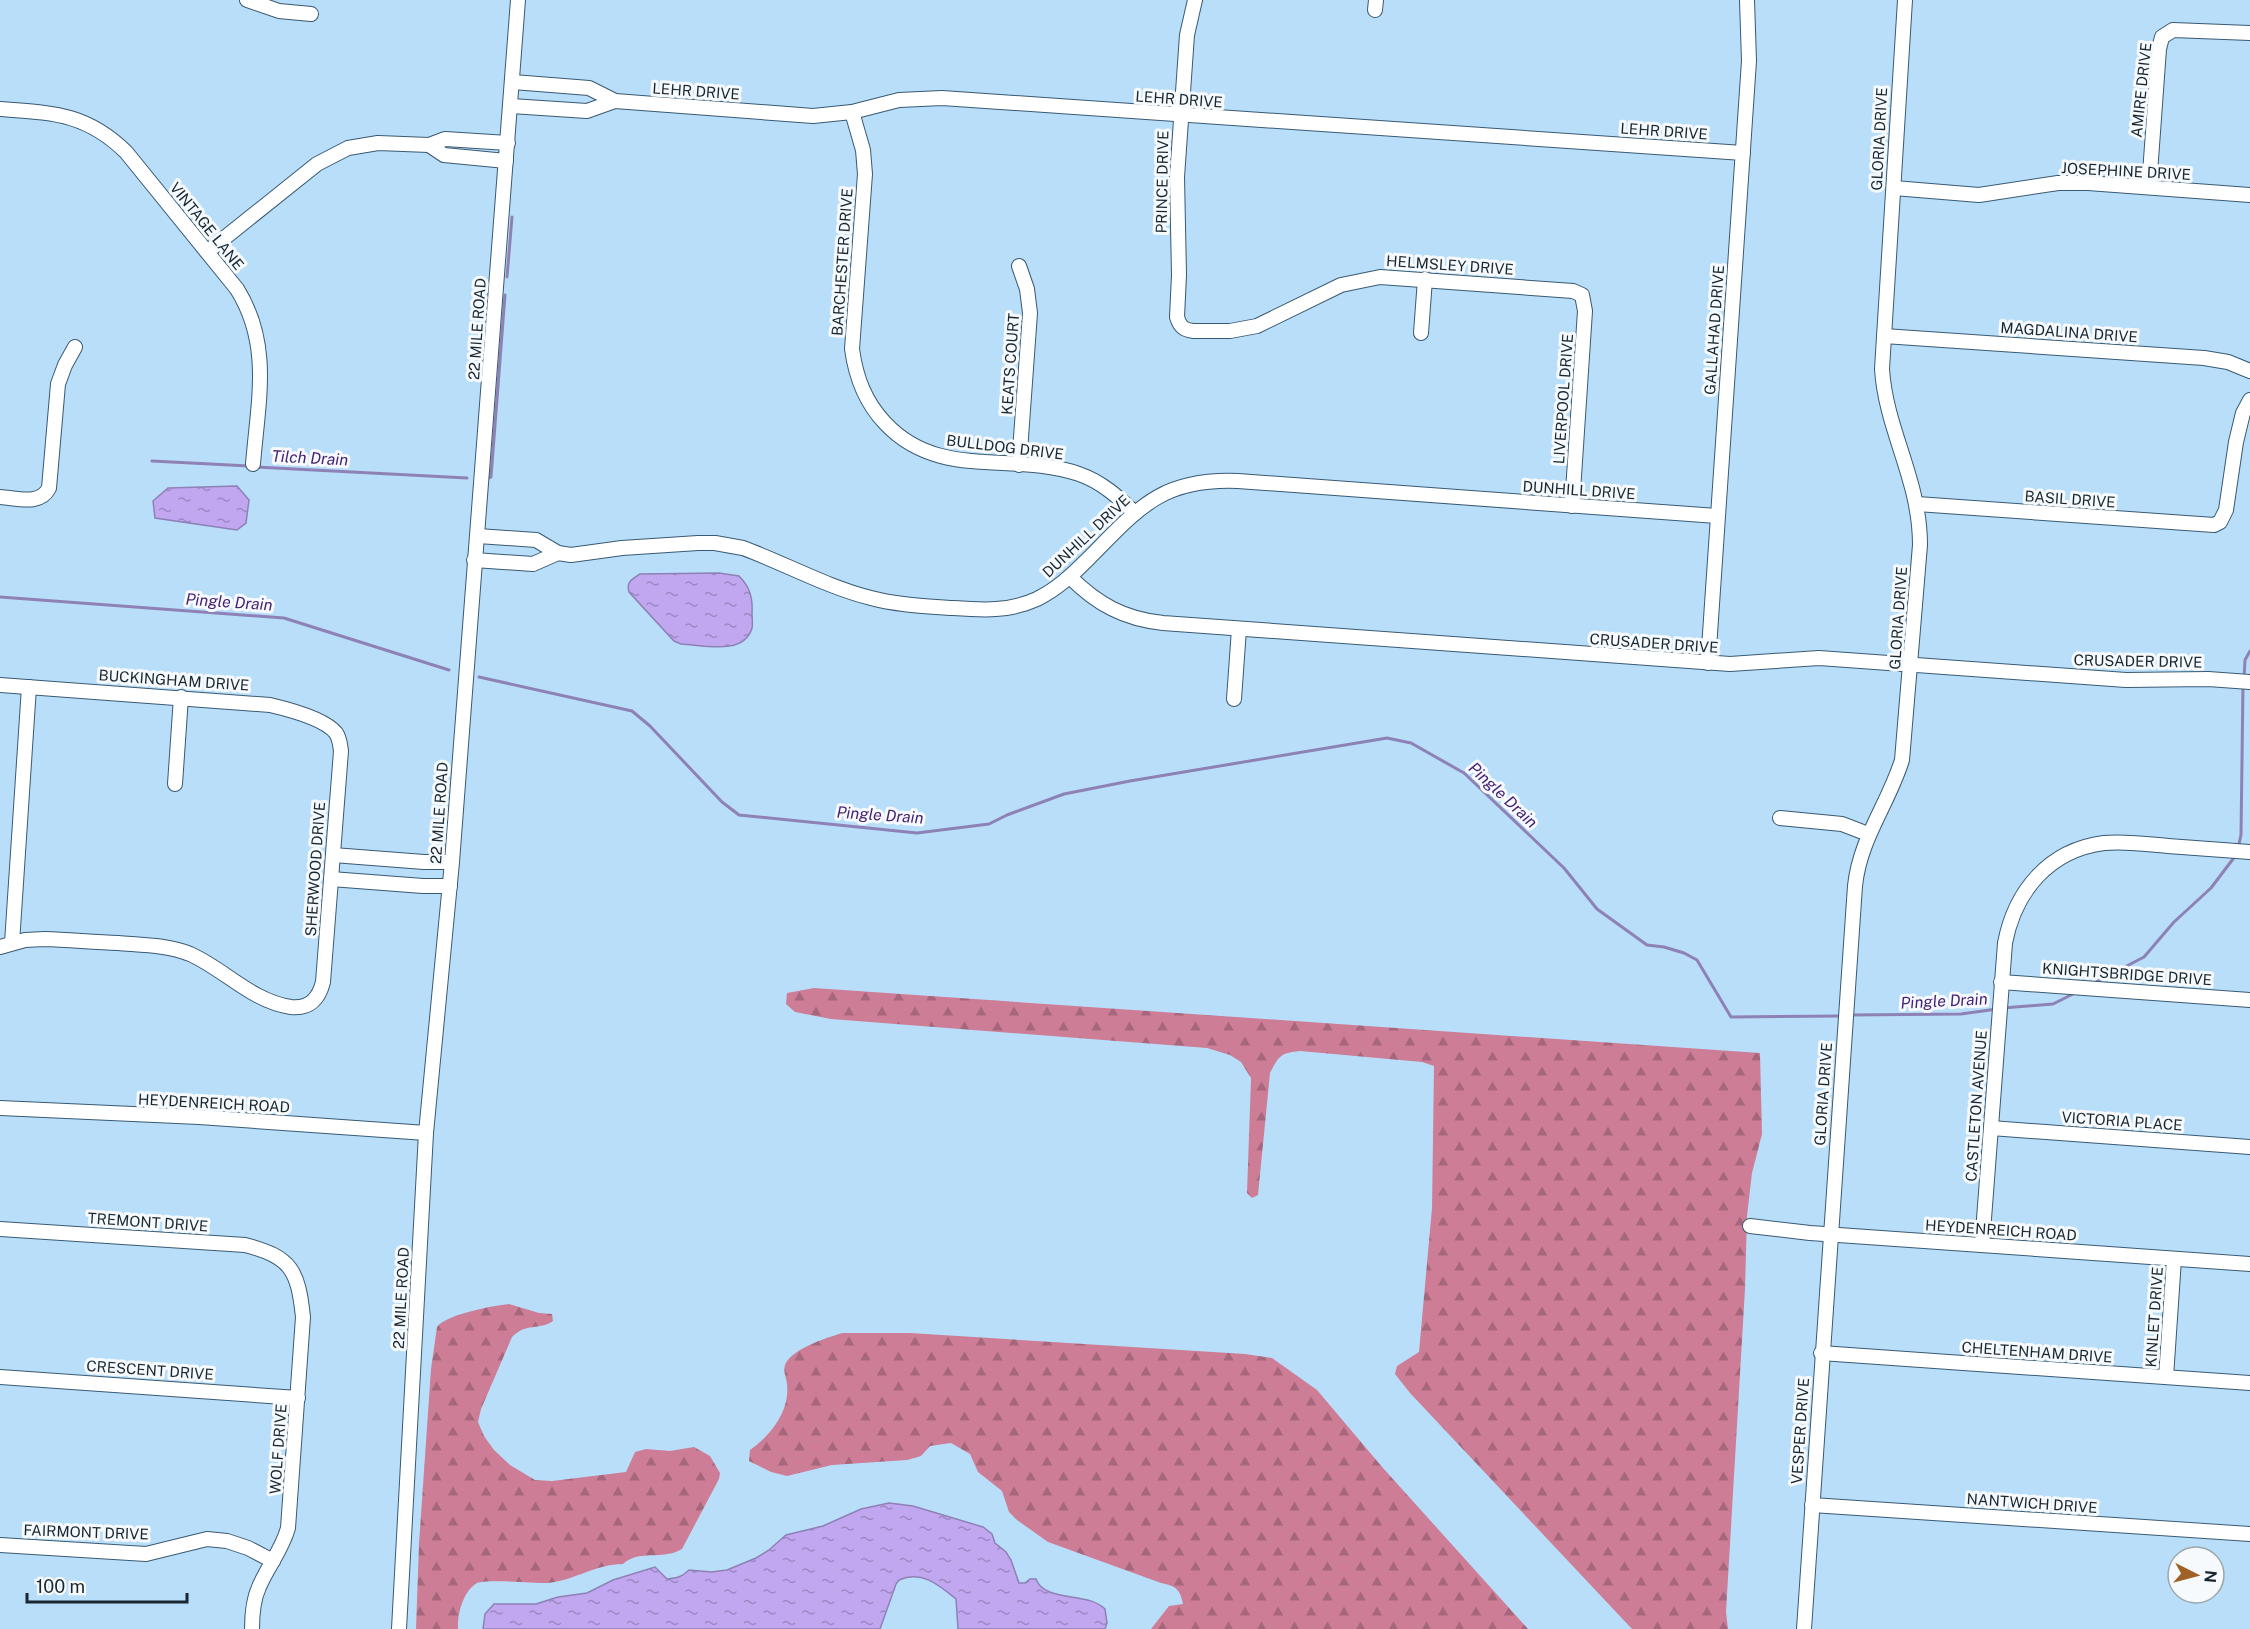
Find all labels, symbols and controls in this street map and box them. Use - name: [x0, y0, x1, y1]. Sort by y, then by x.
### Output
- street label: AMIRE DRIVE: [2128, 42, 2154, 138]
- street label: LEHR DRIVE: [652, 79, 740, 103]
- street label: LEHR DRIVE: [1135, 87, 1223, 111]
- street label: GLORIA DRIVE: [1868, 87, 1890, 191]
- street label: LEHR DRIVE: [1620, 119, 1708, 143]
- street label: PRINCE DRIVE: [1153, 130, 1171, 234]
- street label: JOSEPHINE DRIVE: [2061, 159, 2191, 183]
- street label: VINTAGE LANE: [167, 179, 247, 273]
- street label: BARCHESTER DRIVE: [828, 188, 856, 336]
- street label: HELMSLEY DRIVE: [1386, 252, 1514, 278]
- street label: GALLAHAD DRIVE: [1701, 264, 1727, 396]
- street label: 22 MILE ROAD: [465, 277, 489, 381]
- street label: KEATS COURT: [998, 312, 1022, 415]
- street label: MAGDALINA DRIVE: [2000, 319, 2138, 345]
- street label: LIVERPOOL DRIVE: [1550, 333, 1576, 465]
- street label: BULLDOG DRIVE: [945, 431, 1065, 463]
- water label: Tilch Drain: [271, 447, 349, 469]
- street label: DUNHILL DRIVE: [1522, 478, 1636, 502]
- street label: BASIL DRIVE: [2024, 487, 2116, 511]
- street label: DUNHILL DRIVE: [1039, 491, 1133, 581]
- street label: GLORIA DRIVE: [1886, 566, 1910, 670]
- water label: Pingle Drain: [185, 589, 273, 615]
- street label: CRUSADER DRIVE: [1589, 630, 1719, 656]
- street label: CRUSADER DRIVE: [2073, 651, 2203, 671]
- street label: BUCKINGHAM DRIVE: [98, 666, 250, 694]
- water label: Pingle Drain: [1465, 758, 1541, 832]
- street label: 22 MILE ROAD: [427, 761, 451, 865]
- street label: SHERWOOD DRIVE: [302, 801, 328, 937]
- water label: Pingle Drain: [836, 802, 924, 828]
- street label: KNIGHTSBRIDGE DRIVE: [2041, 960, 2213, 988]
- water label: Pingle Drain: [1900, 989, 1988, 1013]
- street label: CASTLETON AVENUE: [1962, 1030, 1990, 1182]
- street label: GLORIA DRIVE: [1811, 1042, 1835, 1146]
- street label: HEYDENREICH ROAD: [138, 1091, 290, 1115]
- street label: VICTORIA PLACE: [2061, 1108, 2183, 1134]
- street label: TREMONT DRIVE: [87, 1209, 209, 1235]
- street label: HEYDENREICH ROAD: [1925, 1216, 2077, 1244]
- street label: 22 MILE ROAD: [390, 1247, 412, 1349]
- street label: KINLET DRIVE: [2142, 1266, 2166, 1368]
- street label: CHELTENHAM DRIVE: [1961, 1338, 2113, 1366]
- street label: CRESCENT DRIVE: [86, 1357, 214, 1383]
- street label: VESPER DRIVE: [1788, 1377, 1812, 1485]
- street label: WOLF DRIVE: [266, 1403, 290, 1495]
- street label: NANTWICH DRIVE: [1966, 1490, 2098, 1516]
- street label: FAIRMONT DRIVE: [23, 1521, 149, 1543]
- north arrow: [2166, 1545, 2226, 1605]
- scale bar: [27, 1566, 188, 1604]
- text: N: [2200, 1569, 2221, 1584]
- text: 100 m: [36, 1576, 85, 1597]

